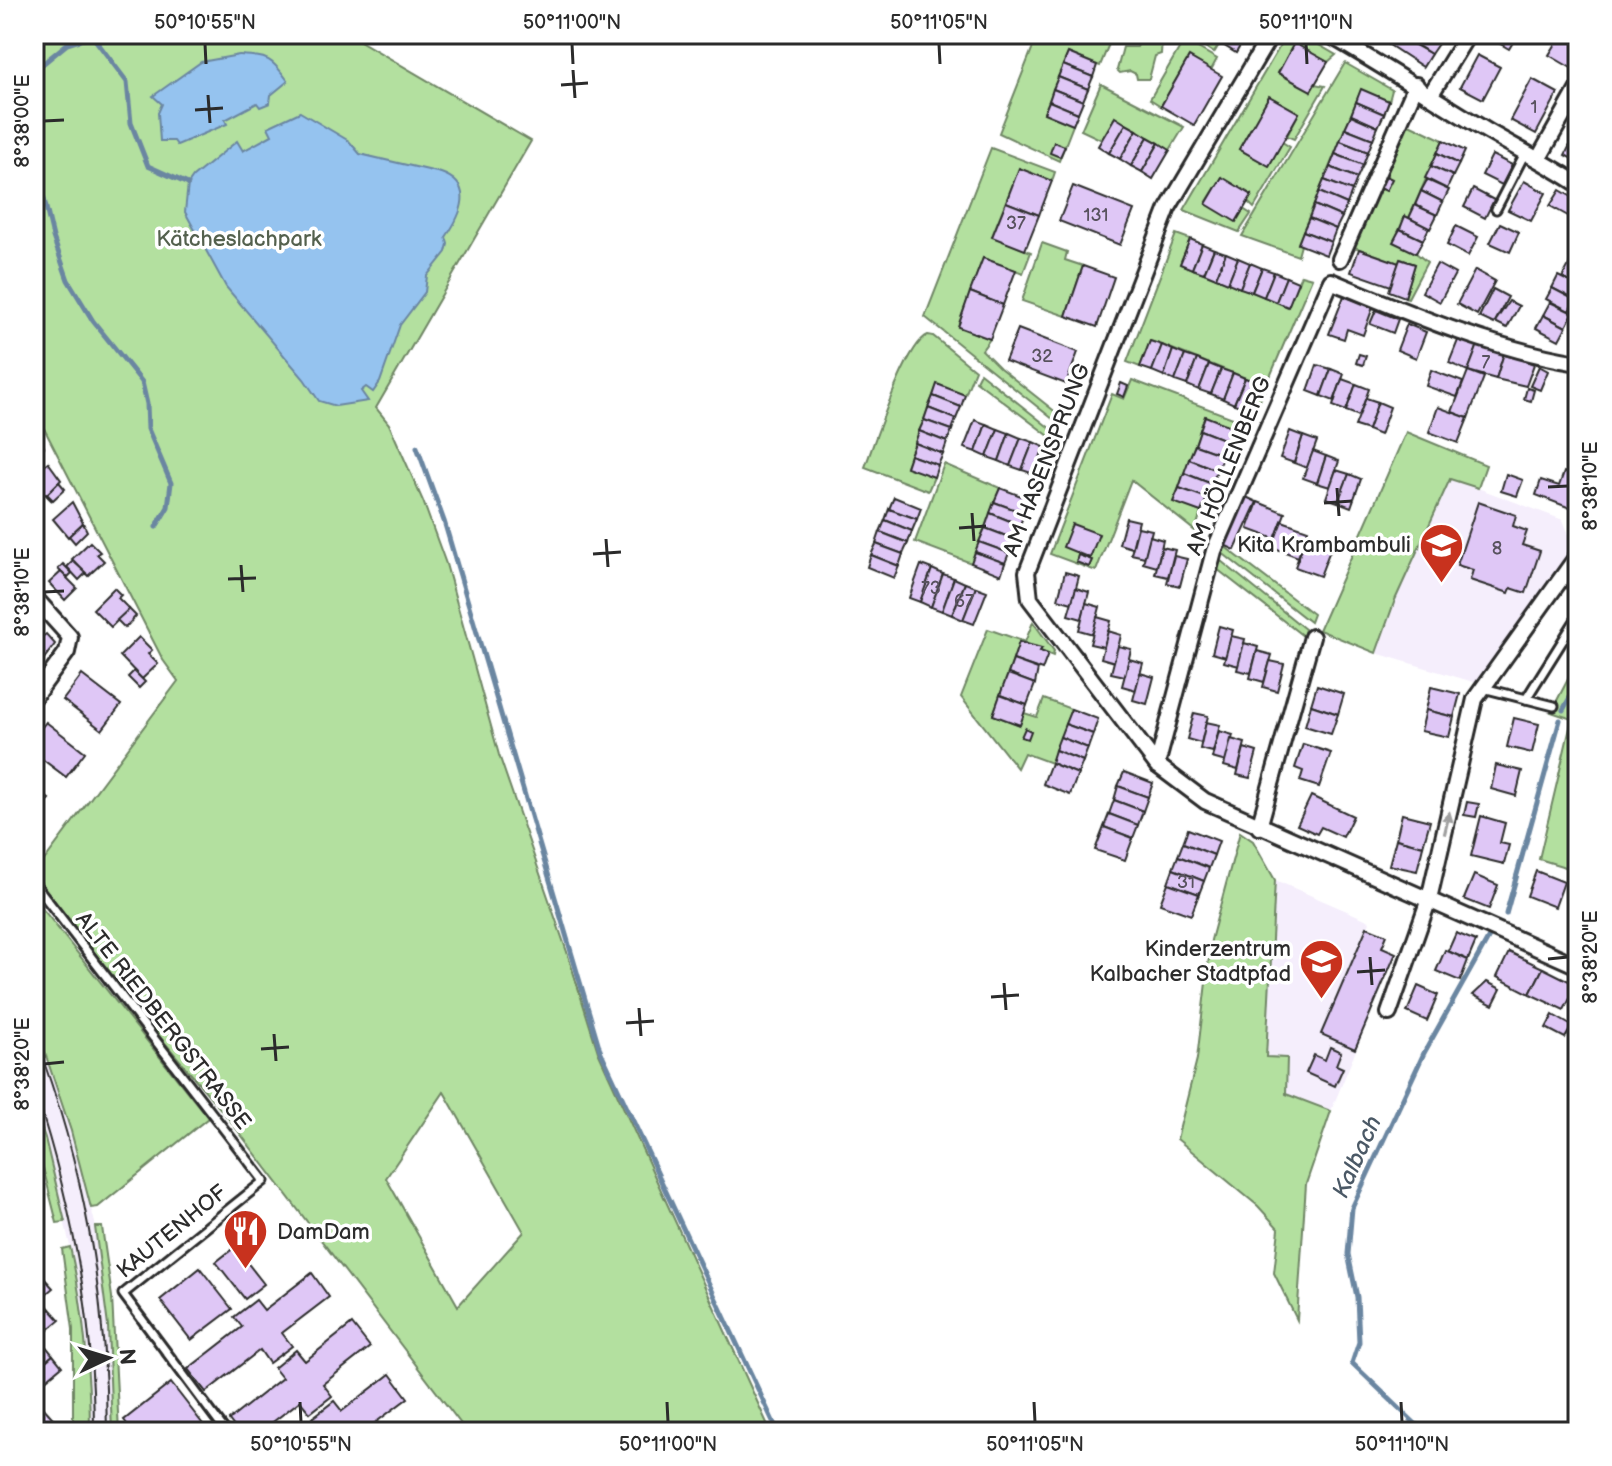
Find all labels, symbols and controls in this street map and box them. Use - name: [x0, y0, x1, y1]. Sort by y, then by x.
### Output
- text: 50°10'55"N: [154, 11, 256, 35]
- text: 50°11'00"N: [523, 11, 621, 35]
- text: 50°11'05"N: [890, 11, 988, 35]
- text: 50°11'10"N: [1259, 11, 1353, 35]
- text: 8°38'00"E: [11, 74, 35, 168]
- house number: 1: [1531, 97, 1537, 118]
- house number: 131: [1083, 205, 1109, 226]
- house number: 37: [1006, 213, 1026, 234]
- park label: Kätcheslachpark: [156, 226, 322, 253]
- house number: 32: [1031, 346, 1053, 367]
- house number: 7: [1482, 352, 1491, 373]
- street label: AM HASENSPRUNG: [998, 360, 1096, 560]
- street label: AM HÖLLENBERG: [1180, 372, 1277, 559]
- text: 8°38'10"E: [1579, 441, 1603, 531]
- school or university icon: Kita Krambambuli: [1418, 521, 1466, 584]
- place label: Kita Krambambuli: [1237, 532, 1411, 559]
- house number: 8: [1492, 538, 1502, 559]
- text: 8°38'10"E: [11, 547, 35, 637]
- house number: 73: [921, 578, 941, 599]
- house number: 67: [954, 591, 974, 612]
- one-way arrow: [1441, 811, 1453, 836]
- house number: 31: [1177, 872, 1195, 893]
- street label: ALTE RIEDBERGSTRASSE: [70, 907, 256, 1135]
- text: 8°38'20"E: [1579, 910, 1603, 1004]
- place label: Kinderzentrum Kalbacher Stadtpfad: [1090, 936, 1291, 988]
- school or university icon: Kinderzentrum Kalbacher Stadtpfad: [1298, 938, 1346, 1001]
- text: 8°38'20"E: [11, 1017, 35, 1111]
- water label: Kalbach: [1326, 1111, 1388, 1203]
- street label: KAUTENHOF: [112, 1179, 233, 1284]
- restaurant icon: DamDam: [222, 1208, 270, 1271]
- place label: DamDam: [277, 1219, 370, 1246]
- north arrow: [68, 1318, 148, 1398]
- text: N: [112, 1348, 140, 1366]
- text: 50°10'55"N: [250, 1433, 352, 1457]
- text: 50°11'00"N: [619, 1433, 717, 1457]
- text: 50°11'05"N: [986, 1433, 1084, 1457]
- text: 50°11'10"N: [1355, 1433, 1449, 1457]

